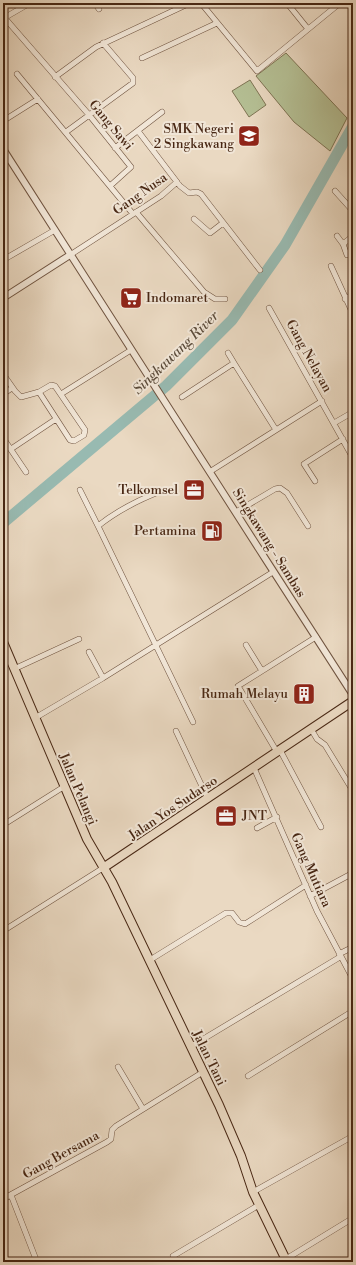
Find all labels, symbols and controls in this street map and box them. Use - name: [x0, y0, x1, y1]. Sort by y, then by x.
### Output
- street label: Gang Sawi: [85, 97, 137, 153]
- place label: SMK Negeri 2 Singkawang: [154, 121, 234, 152]
- school or university icon: SMK Negeri 2 Singkawang: [236, 123, 262, 149]
- street label: Gang Nusa: [110, 169, 171, 218]
- supermarket icon: Indomaret: [118, 285, 144, 311]
- place label: Indomaret: [146, 290, 208, 306]
- water label: Singkawang River: [129, 307, 224, 399]
- street label: Gang Nelayan: [283, 317, 336, 395]
- office icon: Telkomsel: [181, 477, 207, 503]
- place label: Telkomsel: [118, 482, 178, 498]
- street label: Singkawang - Sambas: [229, 485, 309, 601]
- fuel station icon: Pertamina: [199, 518, 225, 544]
- place label: Pertamina: [134, 523, 196, 539]
- building icon: Rumah Melayu: [291, 681, 317, 707]
- place label: Rumah Melayu: [201, 686, 289, 702]
- street label: Jalan Pelangi: [55, 750, 100, 827]
- street label: Jalan Yos Sudarso: [125, 772, 220, 844]
- office icon: JNT: [213, 803, 239, 829]
- place label: JNT: [241, 808, 267, 824]
- street label: Gang Mutiara: [287, 830, 335, 910]
- street label: Jalan Tani: [188, 1027, 229, 1088]
- street label: Gang Bersama: [20, 1127, 102, 1183]

